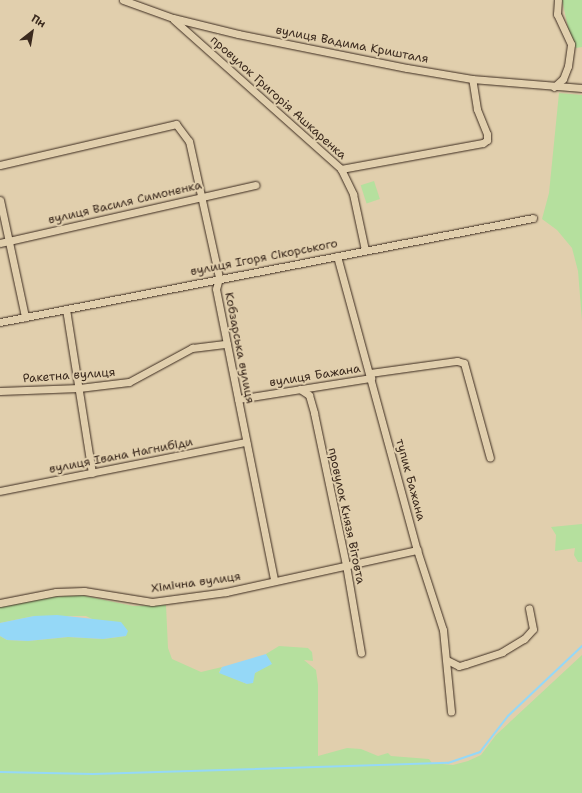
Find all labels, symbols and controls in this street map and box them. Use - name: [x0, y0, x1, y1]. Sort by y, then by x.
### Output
- text: Пн: [28, 11, 49, 31]
- north arrow: [12, 12, 52, 52]
- street label: вулиця Вадима Кришталя: [274, 23, 430, 67]
- street label: провулок Григорія Ашкаренка: [207, 33, 349, 163]
- street label: вулиця Василя Симоненка: [47, 178, 203, 228]
- street label: вулиця Ігоря Сікорського: [189, 237, 339, 279]
- street label: Кобзарська вулиця: [221, 291, 257, 405]
- street label: вулиця Бажана: [268, 362, 362, 390]
- street label: Ракетна вулиця: [22, 366, 116, 386]
- street label: вулиця Івана Нагнибіди: [48, 435, 194, 477]
- street label: тупик Бажана: [392, 437, 428, 523]
- street label: провулок Князя Вітовта: [325, 447, 367, 585]
- street label: Хімічна вулиця: [150, 570, 242, 596]

